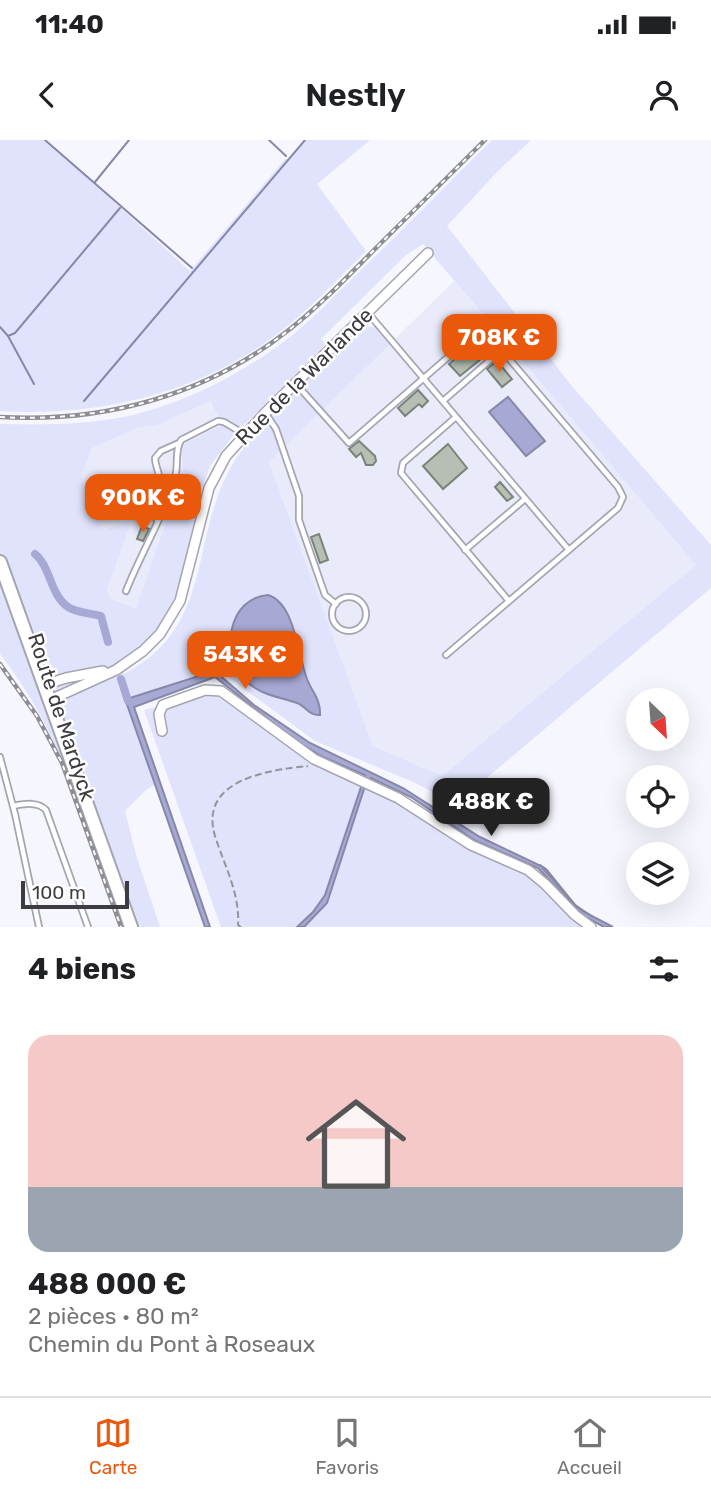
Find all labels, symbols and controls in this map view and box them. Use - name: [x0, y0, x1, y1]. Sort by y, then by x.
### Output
- text: 11:40: [35, 9, 104, 40]
- icon: back: [28, 76, 66, 114]
- text: Nestly: [305, 76, 406, 114]
- icon: person: [645, 76, 683, 114]
- street label: Rue de la Warlande: [230, 302, 378, 450]
- pin: 708K €: [442, 314, 556, 374]
- text: 708K €: [458, 323, 540, 351]
- pin: 900K €: [86, 474, 200, 534]
- text: 900K €: [101, 483, 185, 511]
- street label: Route de Mardyck: [23, 630, 101, 804]
- pin: 543K €: [188, 631, 302, 691]
- text: 543K €: [203, 640, 287, 668]
- north arrow: [626, 688, 690, 751]
- map controls: [626, 688, 689, 905]
- button: locate: [626, 765, 689, 828]
- pin: 488K €: [434, 778, 548, 838]
- text: 488K €: [449, 787, 533, 815]
- button: layers: [626, 842, 689, 905]
- scale bar: [21, 878, 130, 910]
- text: 100 m: [32, 881, 86, 904]
- icon: filters: [645, 950, 683, 988]
- text: 4 biens: [28, 951, 136, 987]
- icon: home: [293, 1081, 419, 1207]
- text: 488 000 €: [28, 1266, 187, 1302]
- text: 2 pièces · 80 m²: [28, 1302, 199, 1330]
- text: Chemin du Pont à Roseaux: [28, 1330, 315, 1358]
- tab: Carte: [89, 1414, 137, 1479]
- tab: Favoris: [316, 1414, 379, 1479]
- tab: Accueil: [557, 1414, 622, 1479]

